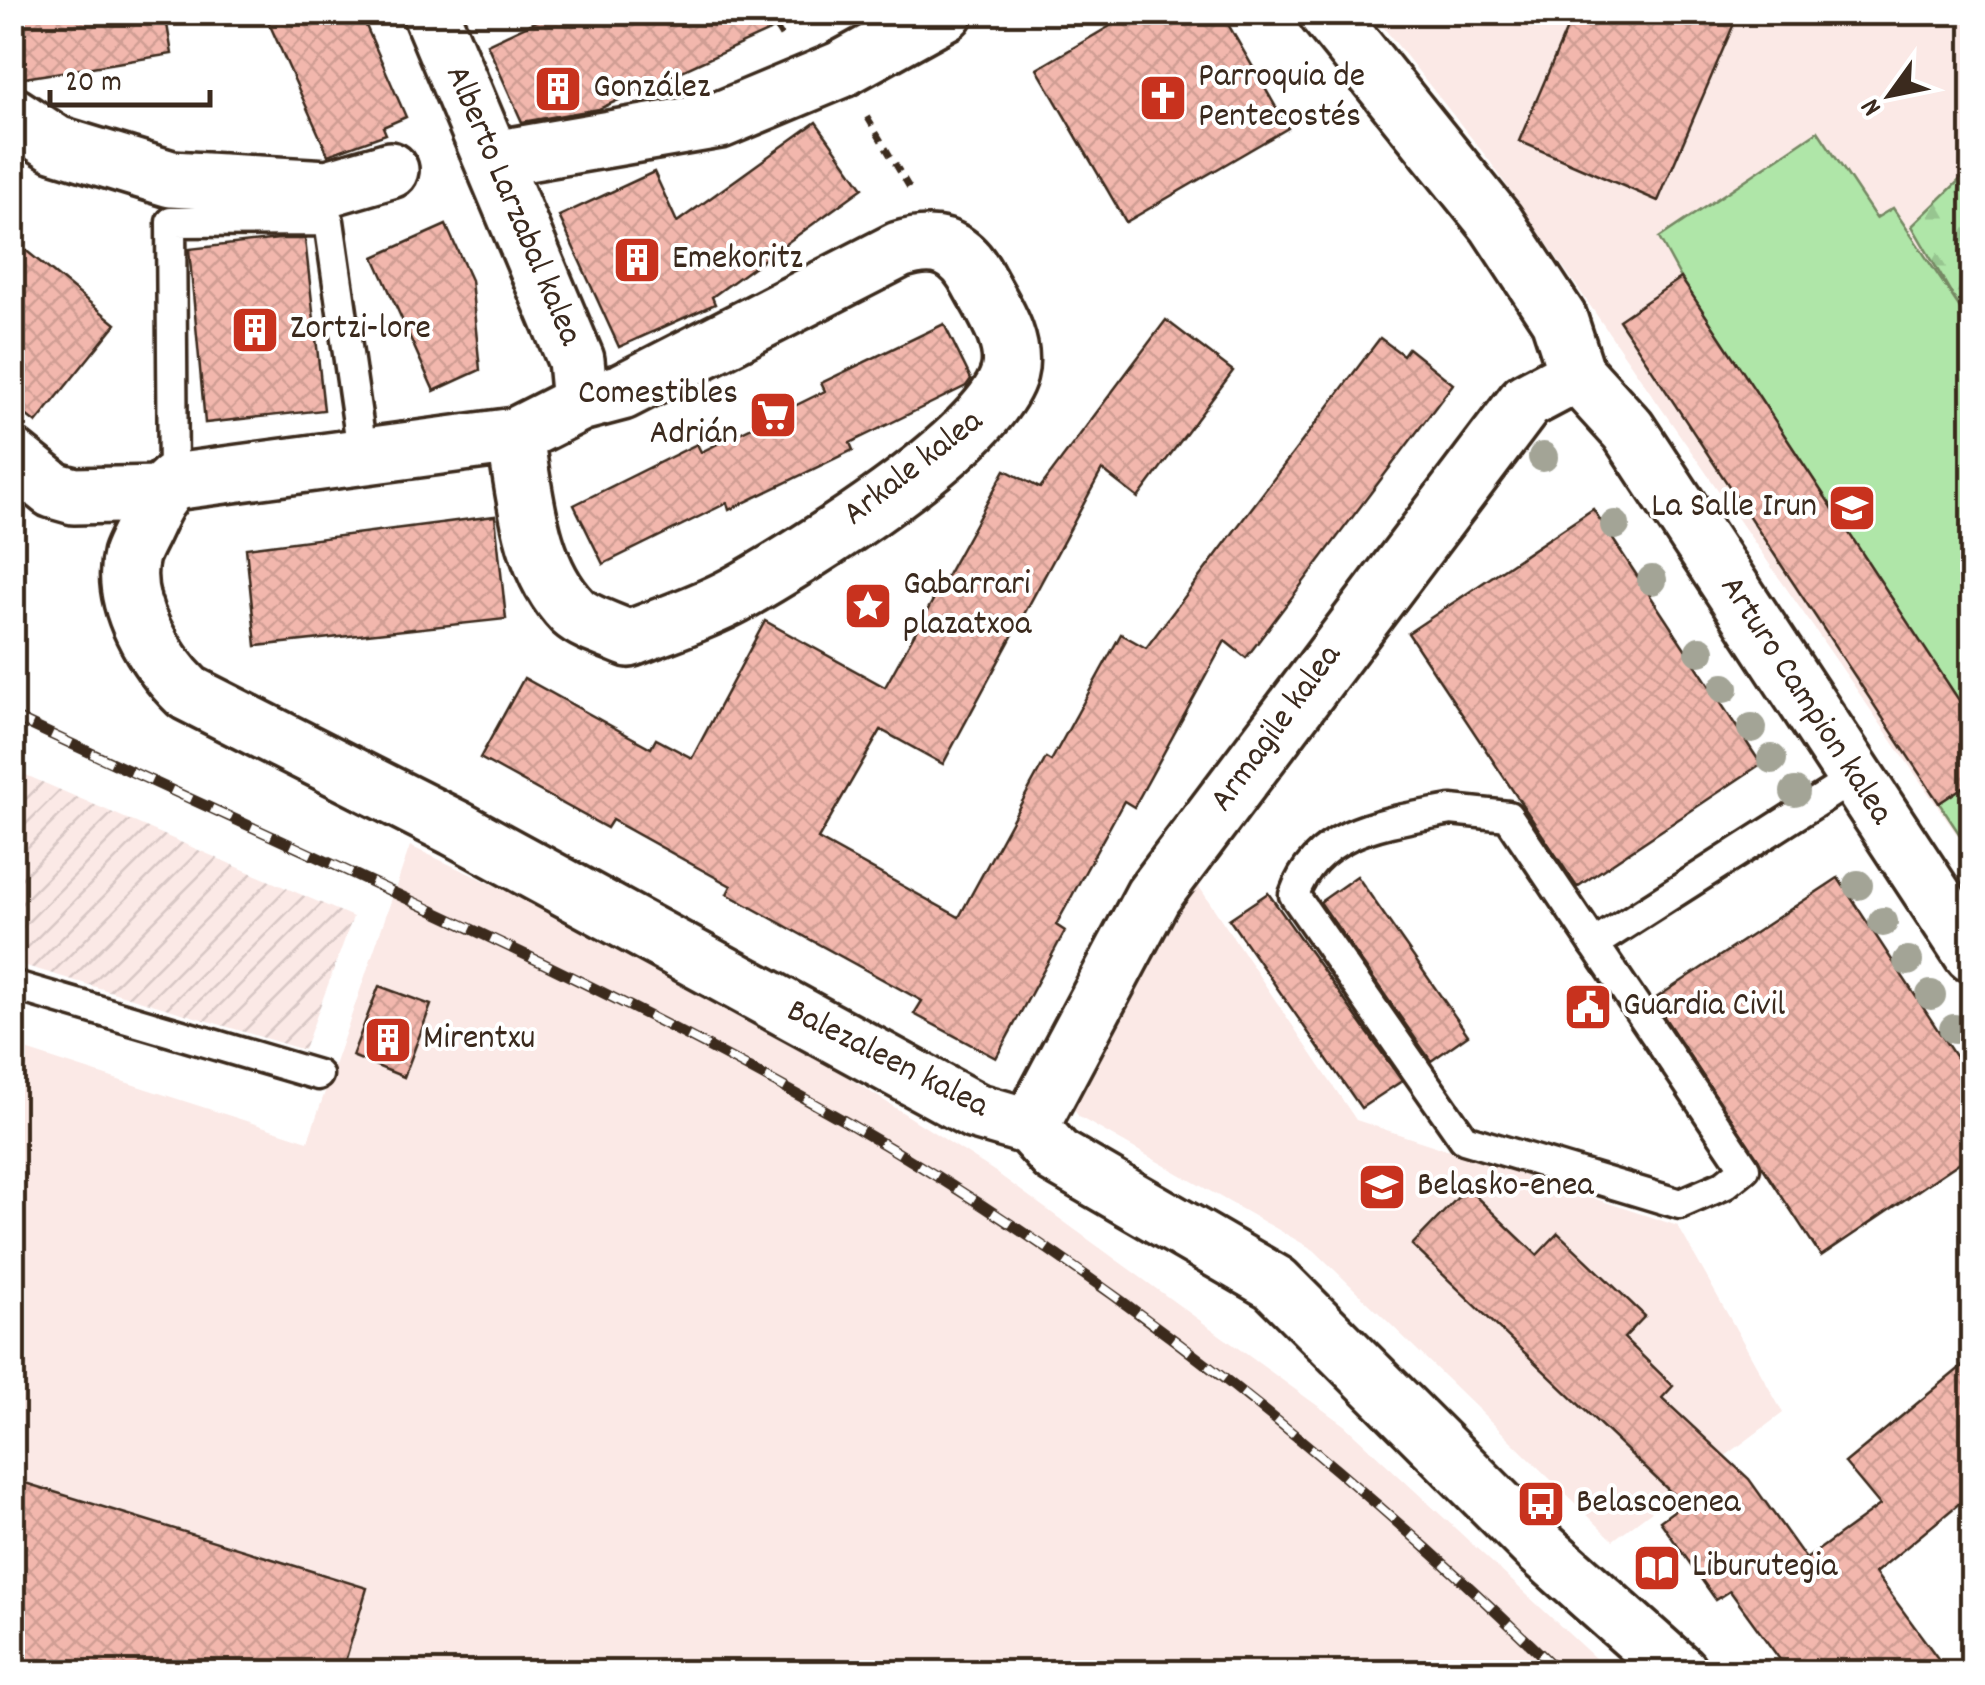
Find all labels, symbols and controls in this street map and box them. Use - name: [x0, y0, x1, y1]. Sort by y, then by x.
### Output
- scale bar: [50, 45, 210, 107]
- north arrow: [1840, 45, 1940, 145]
- place label: Parroquia de Pentecostés: [1198, 53, 1365, 143]
- street label: Alberto Larzabal kalea: [430, 58, 594, 354]
- text: 20 m: [65, 63, 122, 106]
- building icon: González: [532, 63, 584, 115]
- place label: González: [593, 64, 710, 114]
- church icon: Parroquia de Pentecostés: [1137, 72, 1189, 124]
- text: N: [1853, 89, 1894, 123]
- building icon: Emekoritz: [611, 234, 663, 286]
- place label: Emekoritz: [672, 235, 803, 285]
- building icon: Zortzi-lore: [229, 304, 281, 356]
- place label: Zortzi-lore: [290, 305, 431, 355]
- place label: Comestibles Adrián: [578, 370, 738, 460]
- supermarket icon: Comestibles Adrián: [747, 389, 799, 441]
- street label: Arkale kalea: [833, 398, 995, 540]
- school or university icon: La Salle Irun: [1826, 482, 1878, 534]
- place label: La Salle Irun: [1651, 483, 1817, 533]
- place label: Gabarrari plazatxoa: [903, 561, 1032, 651]
- street label: Arturo Campion kalea: [1706, 567, 1905, 836]
- place icon: Gabarrari plazatxoa: [842, 580, 894, 632]
- street label: Armagile kalea: [1199, 634, 1355, 823]
- public building icon: Guardia Civil: [1562, 981, 1614, 1033]
- place label: Guardia Civil: [1623, 982, 1785, 1032]
- street label: Balezaleen kalea: [777, 988, 997, 1133]
- building icon: Mirentxu: [362, 1014, 414, 1066]
- place label: Mirentxu: [423, 1015, 535, 1065]
- school or university icon: Belasko-enea: [1356, 1161, 1408, 1213]
- place label: Belasko-enea: [1417, 1162, 1594, 1212]
- bus stop icon: Belascoenea: [1515, 1478, 1567, 1530]
- place label: Belascoenea: [1576, 1479, 1741, 1529]
- library icon: Liburutegia: [1631, 1542, 1683, 1594]
- place label: Liburutegia: [1692, 1543, 1838, 1593]

